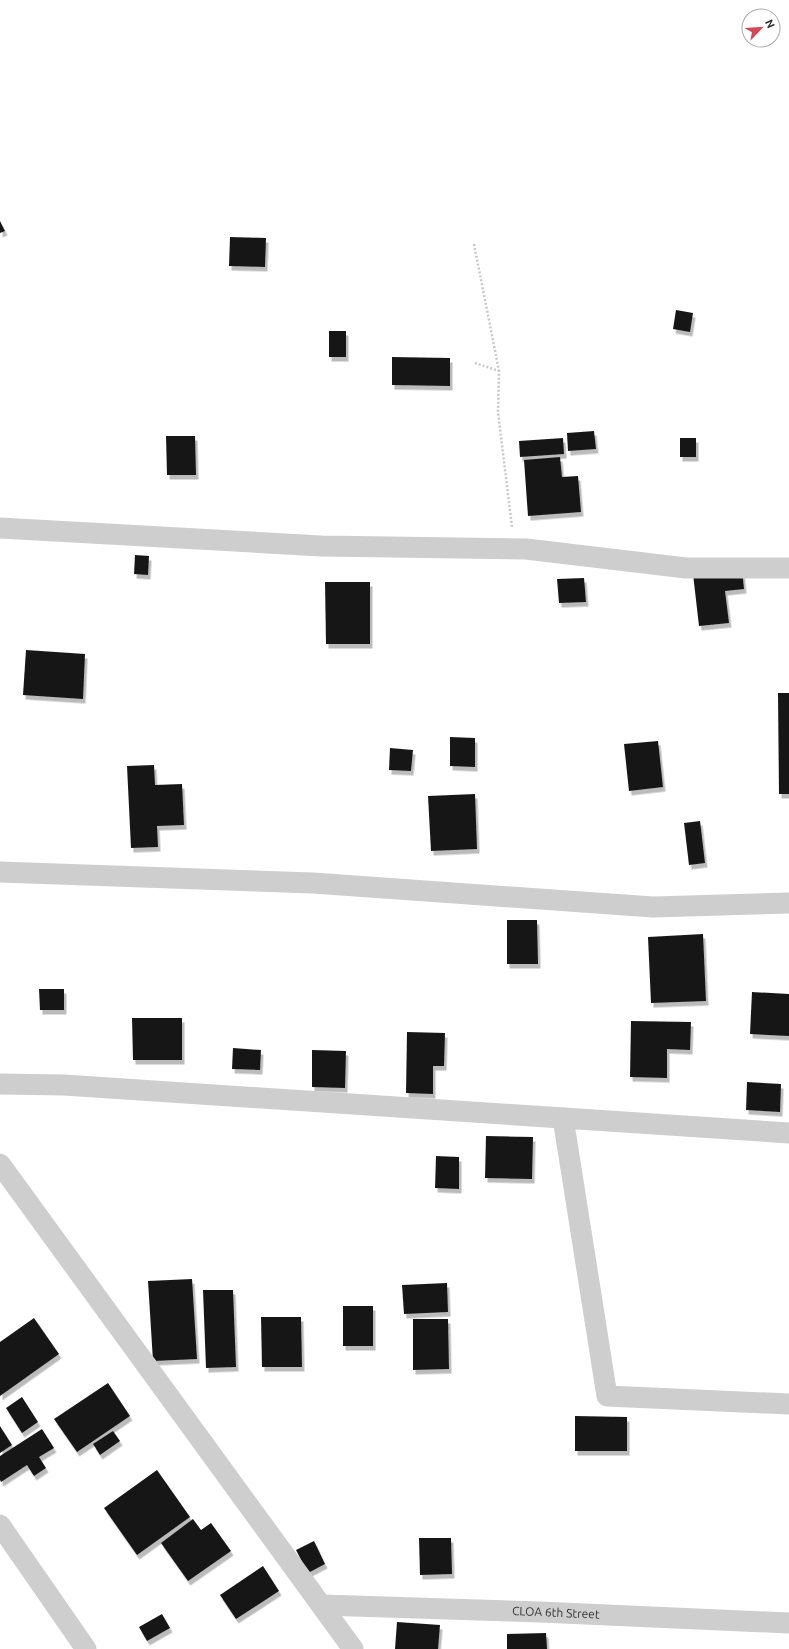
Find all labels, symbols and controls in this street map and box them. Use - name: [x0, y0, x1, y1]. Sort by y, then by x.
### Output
- north arrow: [741, 8, 781, 48]
- text: N: [763, 18, 777, 30]
- street label: CLOA 6th Street: [512, 1604, 600, 1621]

